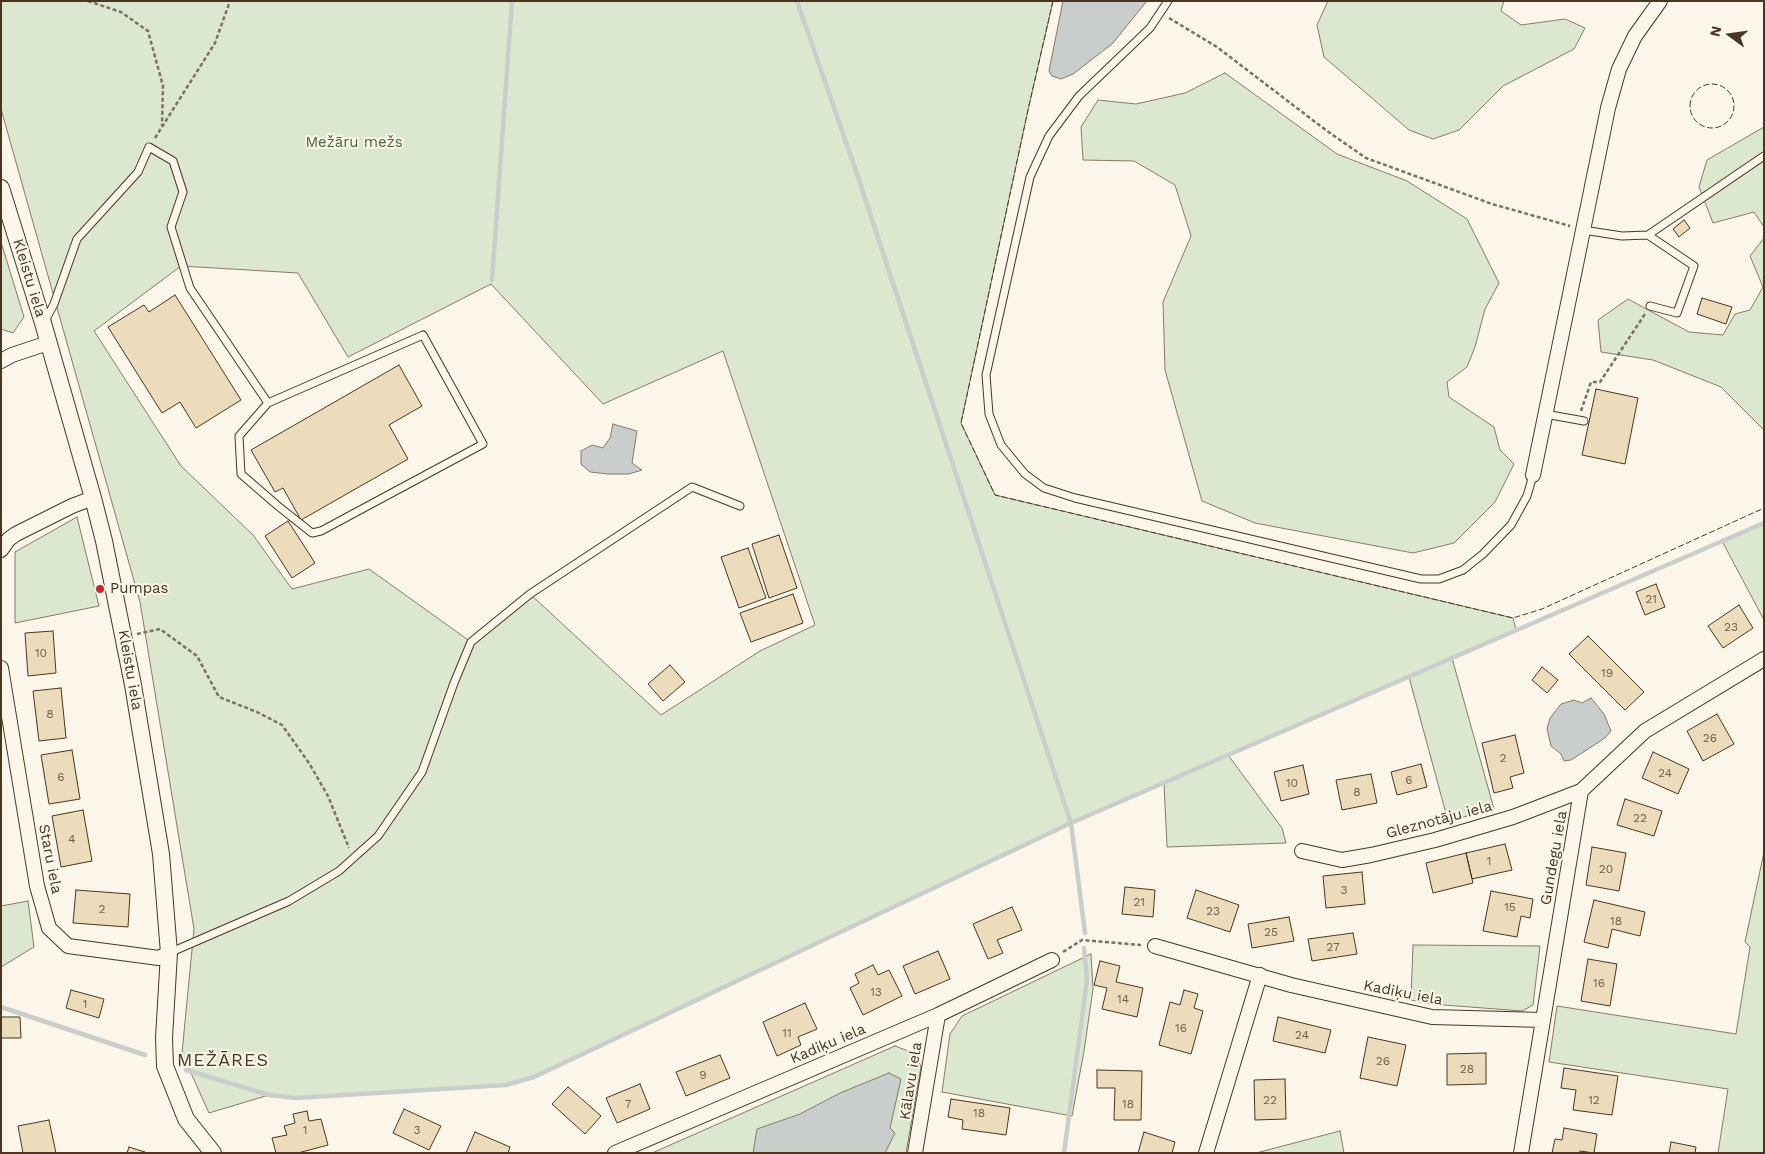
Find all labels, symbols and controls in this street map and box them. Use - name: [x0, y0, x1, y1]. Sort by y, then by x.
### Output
- north arrow: [1705, 10, 1755, 60]
- text: N: [1706, 24, 1724, 38]
- park label: Mežāru mežs: [305, 134, 403, 152]
- street label: Kleistu iela: [8, 236, 50, 320]
- place label: Pumpas: [110, 580, 168, 598]
- marker: Pumpas: [94, 583, 106, 595]
- house number: 21: [1645, 592, 1657, 606]
- house number: 23: [1724, 620, 1738, 634]
- street label: Kleistu iela: [114, 628, 146, 712]
- house number: 10: [35, 646, 47, 660]
- house number: 19: [1601, 666, 1613, 680]
- house number: 8: [46, 707, 54, 721]
- house number: 26: [1703, 731, 1717, 745]
- house number: 2: [1500, 751, 1506, 765]
- house number: 24: [1658, 766, 1672, 780]
- house number: 6: [57, 770, 65, 784]
- house number: 6: [1405, 773, 1413, 787]
- house number: 10: [1286, 776, 1298, 790]
- house number: 8: [1353, 785, 1361, 799]
- street label: Gleznotāju iela: [1384, 797, 1494, 843]
- street label: Gundegu iela: [1537, 809, 1571, 907]
- house number: 22: [1633, 811, 1647, 825]
- street label: Staru iela: [34, 823, 66, 895]
- house number: 4: [68, 832, 76, 846]
- house number: 1: [1487, 854, 1491, 868]
- house number: 20: [1599, 862, 1613, 876]
- house number: 3: [1341, 883, 1347, 897]
- house number: 21: [1133, 895, 1145, 909]
- house number: 15: [1504, 900, 1516, 914]
- house number: 2: [99, 902, 105, 916]
- house number: 23: [1206, 904, 1220, 918]
- house number: 18: [1610, 914, 1622, 928]
- house number: 25: [1264, 925, 1278, 939]
- house number: 27: [1326, 940, 1340, 954]
- house number: 16: [1593, 976, 1605, 990]
- street label: Kadiķu iela: [1362, 977, 1444, 1009]
- house number: 13: [870, 985, 882, 999]
- house number: 14: [1117, 992, 1129, 1006]
- house number: 1: [83, 997, 87, 1011]
- street label: Kadiķu iela: [788, 1020, 868, 1068]
- house number: 16: [1175, 1021, 1187, 1035]
- house number: 11: [782, 1026, 792, 1040]
- house number: 24: [1295, 1028, 1309, 1042]
- street label: Kālavu iela: [896, 1041, 926, 1121]
- district label: MEŽĀRES: [176, 1050, 270, 1072]
- house number: 26: [1376, 1054, 1390, 1068]
- house number: 28: [1460, 1062, 1474, 1076]
- house number: 9: [699, 1068, 707, 1082]
- house number: 22: [1263, 1093, 1277, 1107]
- house number: 12: [1588, 1093, 1600, 1107]
- house number: 7: [625, 1097, 631, 1111]
- house number: 18: [1122, 1097, 1134, 1111]
- house number: 18: [973, 1106, 985, 1120]
- house number: 1: [303, 1123, 307, 1137]
- house number: 3: [414, 1123, 420, 1137]

